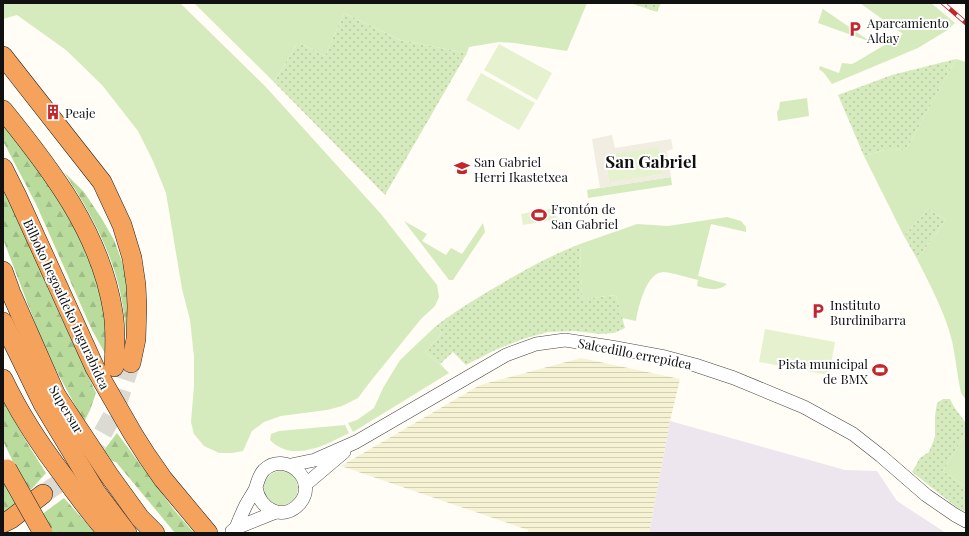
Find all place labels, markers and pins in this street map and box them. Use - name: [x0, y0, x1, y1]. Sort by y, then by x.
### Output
- place label: Aparcamiento Alday: [866, 14, 949, 46]
- parking icon: Aparcamiento Alday: [846, 20, 864, 38]
- building icon: Peaje: [44, 103, 62, 121]
- place label: Peaje: [65, 104, 96, 121]
- place label: San Gabriel Herri Ikastetxea: [474, 153, 568, 185]
- school or university icon: San Gabriel Herri Ikastetxea: [453, 159, 471, 177]
- place label: Frontón de San Gabriel: [551, 200, 619, 232]
- sports icon: Frontón de San Gabriel: [530, 206, 548, 224]
- place label: Instituto Burdinibarra: [830, 296, 906, 328]
- parking icon: Instituto Burdinibarra: [809, 302, 827, 320]
- place label: Pista municipal de BMX: [778, 355, 869, 387]
- sports icon: Pista municipal de BMX: [871, 361, 889, 379]

